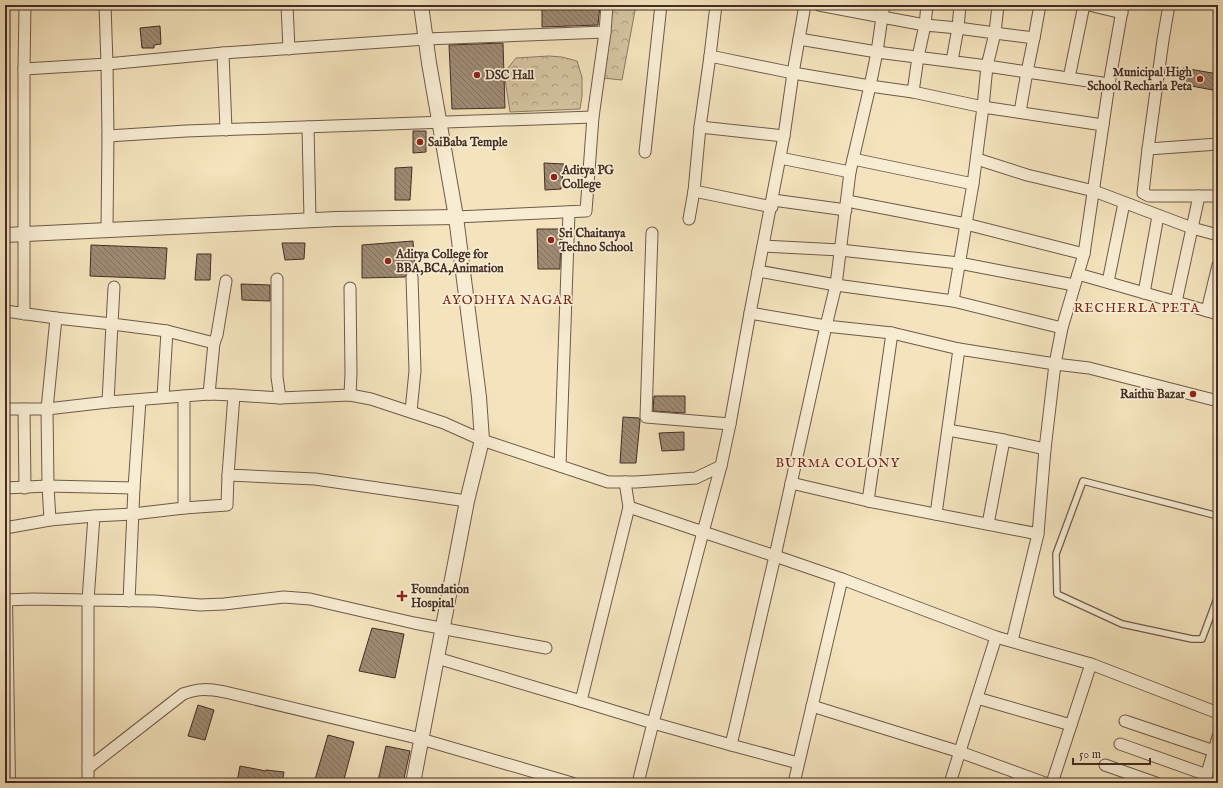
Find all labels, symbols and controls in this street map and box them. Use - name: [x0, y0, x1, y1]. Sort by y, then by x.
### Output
- place label: Municipal High School Recharla Peta: [1087, 65, 1193, 94]
- place label: DSC Hall: [485, 68, 535, 83]
- marker: DSC Hall: [472, 70, 482, 80]
- marker: Municipal High School Recharla Peta: [1195, 74, 1205, 84]
- place label: SaiBaba Temple: [428, 135, 508, 151]
- marker: SaiBaba Temple: [415, 137, 425, 147]
- place label: Aditya PG College: [561, 163, 614, 193]
- marker: Aditya PG College: [549, 172, 559, 182]
- place label: Sri Chaitanya Techno School: [558, 226, 634, 255]
- marker: Sri Chaitanya Techno School: [546, 235, 556, 245]
- place label: Aditya College for BBA,BCA,Animation: [395, 247, 504, 276]
- marker: Aditya College for BBA,BCA,Animation: [383, 256, 393, 266]
- district label: AYODHYA NAGAR: [441, 292, 574, 309]
- district label: RECHERLA PETA: [1074, 300, 1200, 317]
- place label: Raithu Bazar: [1120, 387, 1186, 402]
- marker: Raithu Bazar: [1188, 389, 1198, 399]
- district label: BURMA COLONY: [776, 455, 901, 472]
- place label: Foundation Hospital: [411, 582, 470, 612]
- marker: Foundation Hospital: [396, 590, 408, 602]
- scale bar: [1073, 740, 1150, 766]
- text: 50 m: [1079, 747, 1101, 762]

